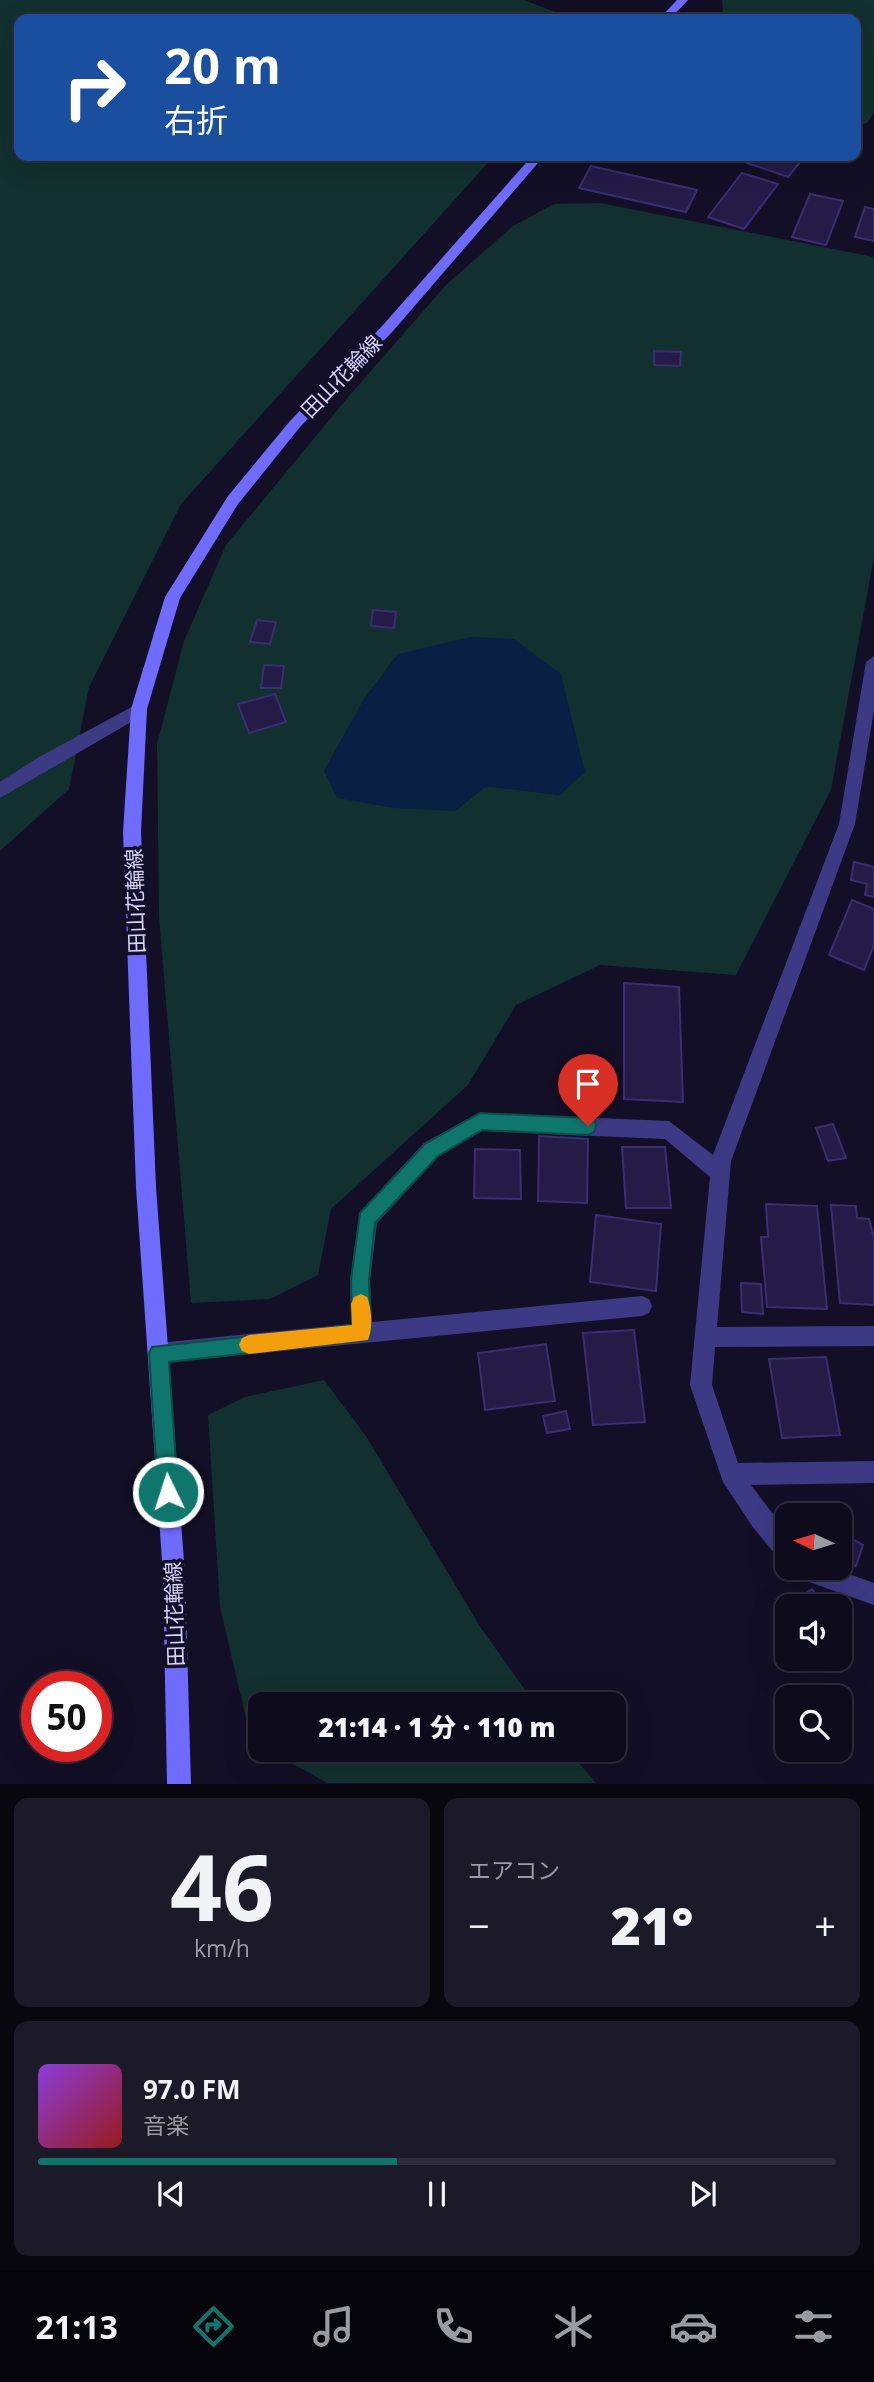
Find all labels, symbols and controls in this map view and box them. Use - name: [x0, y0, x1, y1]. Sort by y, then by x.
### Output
- text: 20 m: [164, 32, 281, 98]
- icon: right: [49, 42, 140, 133]
- text: 右折: [164, 98, 228, 141]
- street label: 田山花輪線: [294, 329, 388, 423]
- street label: 田山花輪線: [119, 848, 151, 954]
- pin: [558, 1054, 618, 1126]
- icon: arrive: [569, 1065, 607, 1103]
- position arrow: [131, 1455, 205, 1529]
- north arrow: [775, 1503, 852, 1580]
- map controls: [775, 1503, 852, 1762]
- street label: 田山花輪線: [158, 1561, 190, 1667]
- button: sound: [775, 1594, 852, 1671]
- speed limit sign: 50: [21, 1671, 112, 1762]
- button: search: [775, 1685, 852, 1762]
- text: 21:14 · 1 分 · 110 m: [319, 1709, 555, 1745]
- text: 46: [170, 1824, 274, 1948]
- text: エアコン: [468, 1854, 560, 1886]
- text: 21°: [611, 1889, 693, 1960]
- text: −: [468, 1899, 490, 1951]
- text: +: [814, 1899, 836, 1951]
- text: km/h: [194, 1932, 250, 1964]
- text: 97.0 FM: [143, 2071, 241, 2107]
- text: 音楽: [143, 2109, 189, 2141]
- icon: previous: [152, 2175, 190, 2213]
- icon: pause: [418, 2175, 456, 2213]
- icon: next: [684, 2175, 722, 2213]
- icon: directions: [189, 2302, 238, 2351]
- icon: music: [309, 2302, 358, 2351]
- icon: phone: [429, 2302, 478, 2351]
- icon: climate: [549, 2302, 598, 2351]
- icon: car: [669, 2302, 718, 2351]
- icon: filters: [789, 2302, 838, 2351]
- text: 21:13: [36, 2305, 118, 2348]

